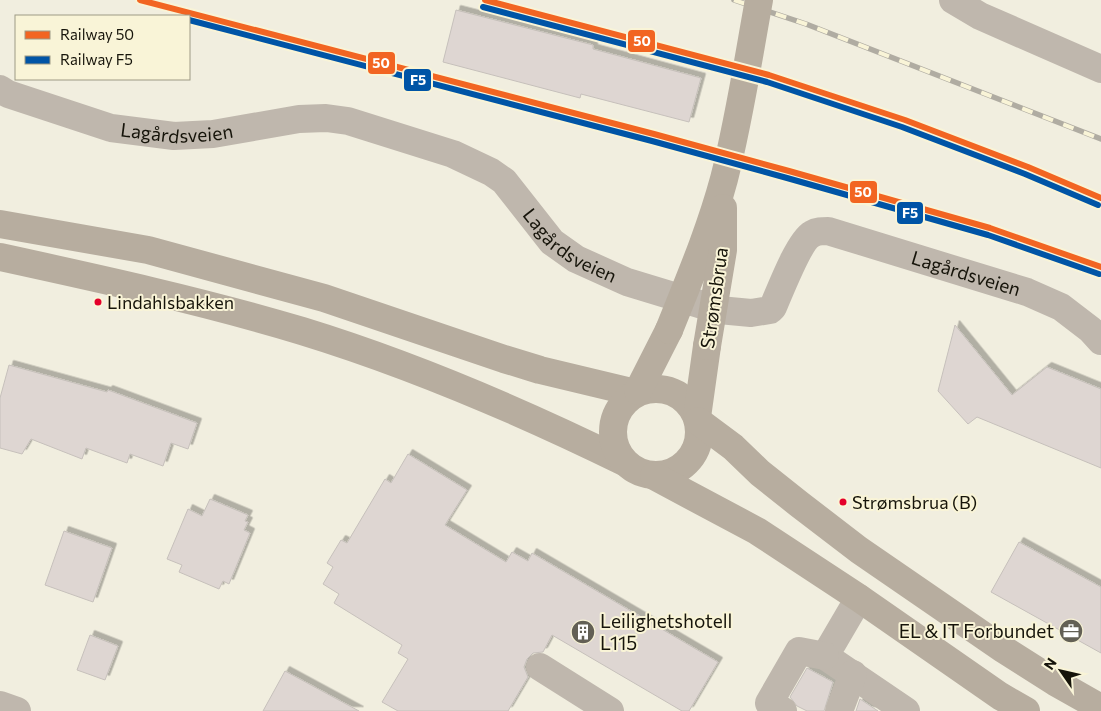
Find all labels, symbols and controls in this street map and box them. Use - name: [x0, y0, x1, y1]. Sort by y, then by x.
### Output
- legend: [15, 15, 190, 80]
- text: Railway 50: [60, 25, 134, 43]
- line badge: 50: [627, 29, 656, 53]
- text: 50: [633, 32, 651, 49]
- text: Railway F5: [60, 50, 133, 68]
- line badge: 50: [367, 51, 396, 75]
- text: 50: [372, 54, 390, 71]
- line badge: F5: [403, 68, 432, 92]
- text: F5: [410, 71, 426, 88]
- street label: Lagårdsveien: [119, 117, 235, 148]
- line badge: 50: [849, 180, 878, 204]
- text: 50: [854, 183, 872, 200]
- line badge: F5: [896, 201, 924, 225]
- street label: Lagårdsveien: [519, 203, 621, 287]
- text: F5: [902, 204, 918, 221]
- street label: Lagårdsveien: [909, 245, 1023, 300]
- street label: Strømsbrua: [695, 246, 732, 350]
- place label: Lindahlsbakken: [107, 291, 234, 313]
- marker: Lindahlsbakken: [93, 297, 103, 307]
- place label: Strømsbrua (B): [852, 491, 977, 513]
- marker: Strømsbrua (B): [838, 497, 848, 507]
- place label: Leilighetshotell L115: [600, 609, 732, 654]
- office icon: EL & IT Forbundet: [1058, 618, 1084, 644]
- building icon: Leilighetshotell L115: [570, 619, 596, 645]
- place label: EL & IT Forbundet: [899, 619, 1054, 642]
- north arrow: [1036, 646, 1086, 696]
- text: N: [1040, 654, 1060, 673]

